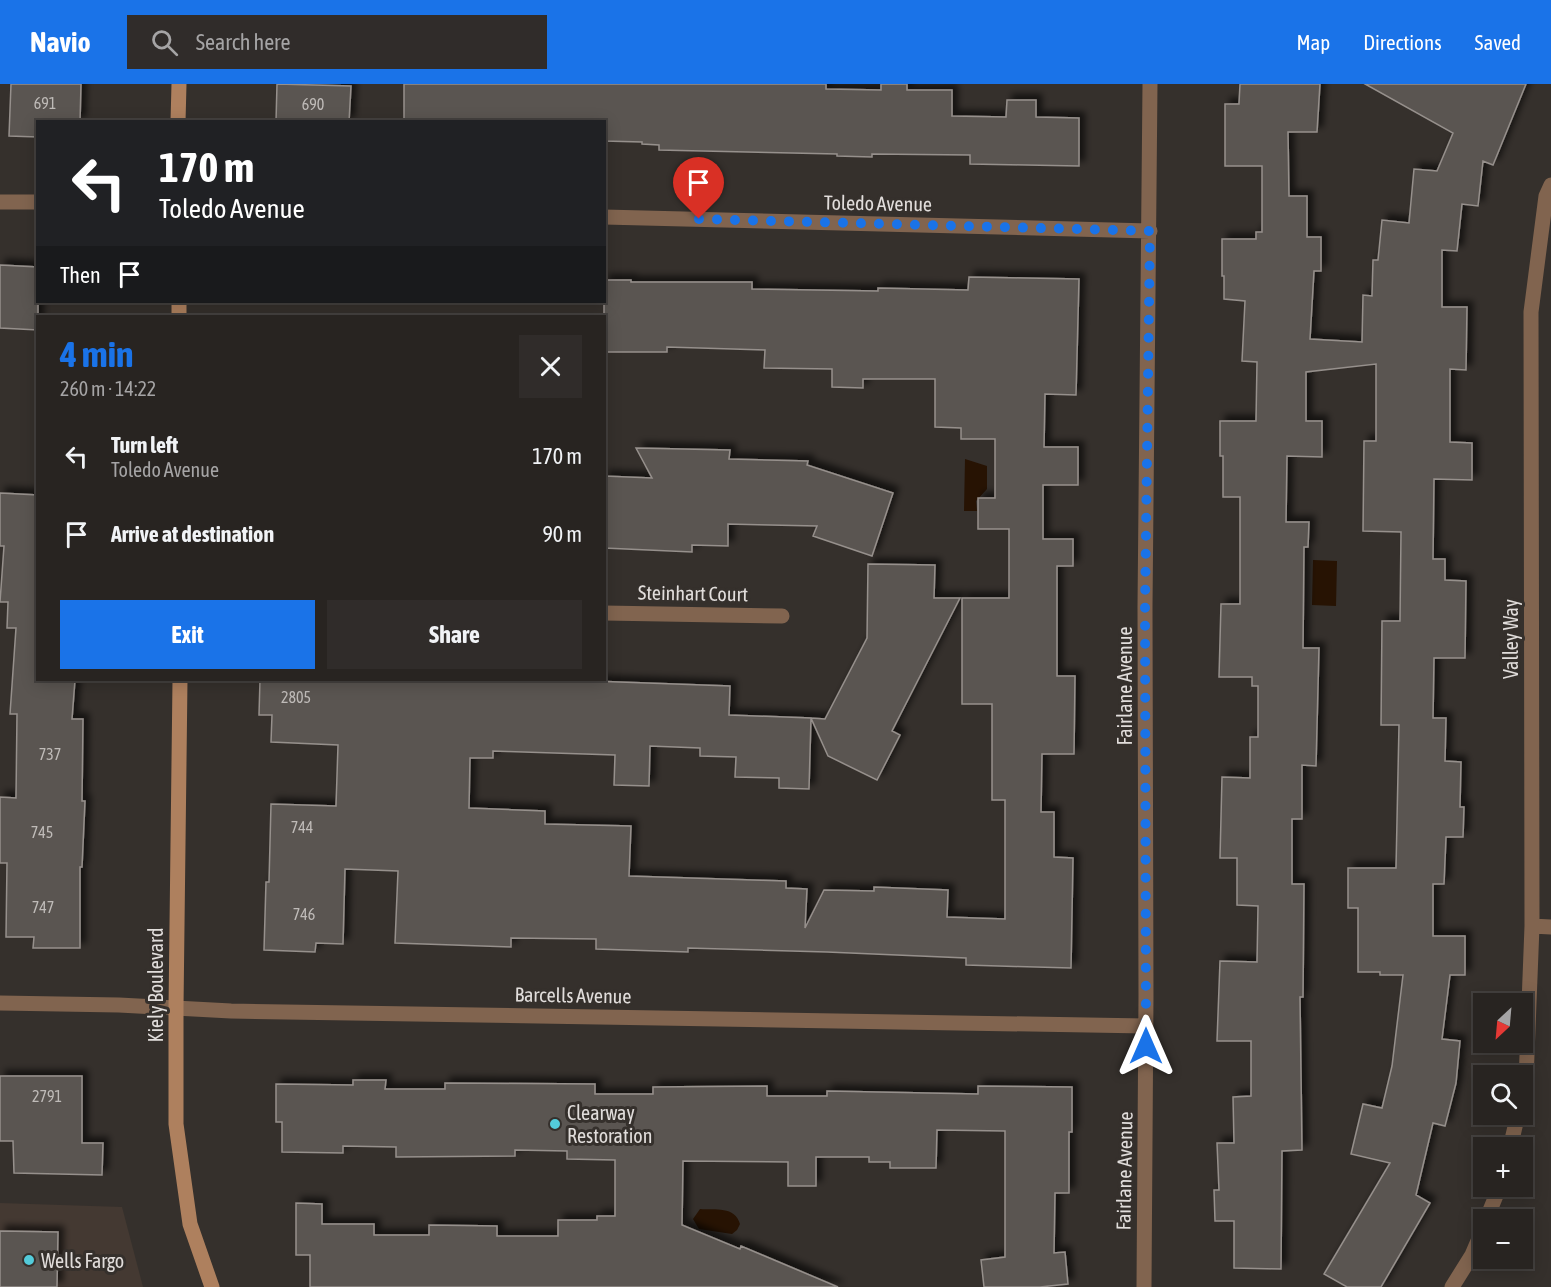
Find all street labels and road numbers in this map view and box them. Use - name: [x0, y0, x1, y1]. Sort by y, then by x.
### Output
- street label: Toledo Avenue: [824, 191, 932, 215]
- street label: Steinhart Court: [638, 581, 748, 605]
- street label: Valley Way: [1499, 599, 1522, 679]
- street label: Fairlane Avenue: [1113, 627, 1136, 745]
- street label: Kiely Boulevard: [144, 928, 167, 1042]
- street label: Barcells Avenue: [514, 982, 632, 1008]
- street label: Fairlane Avenue: [1111, 1111, 1137, 1231]

